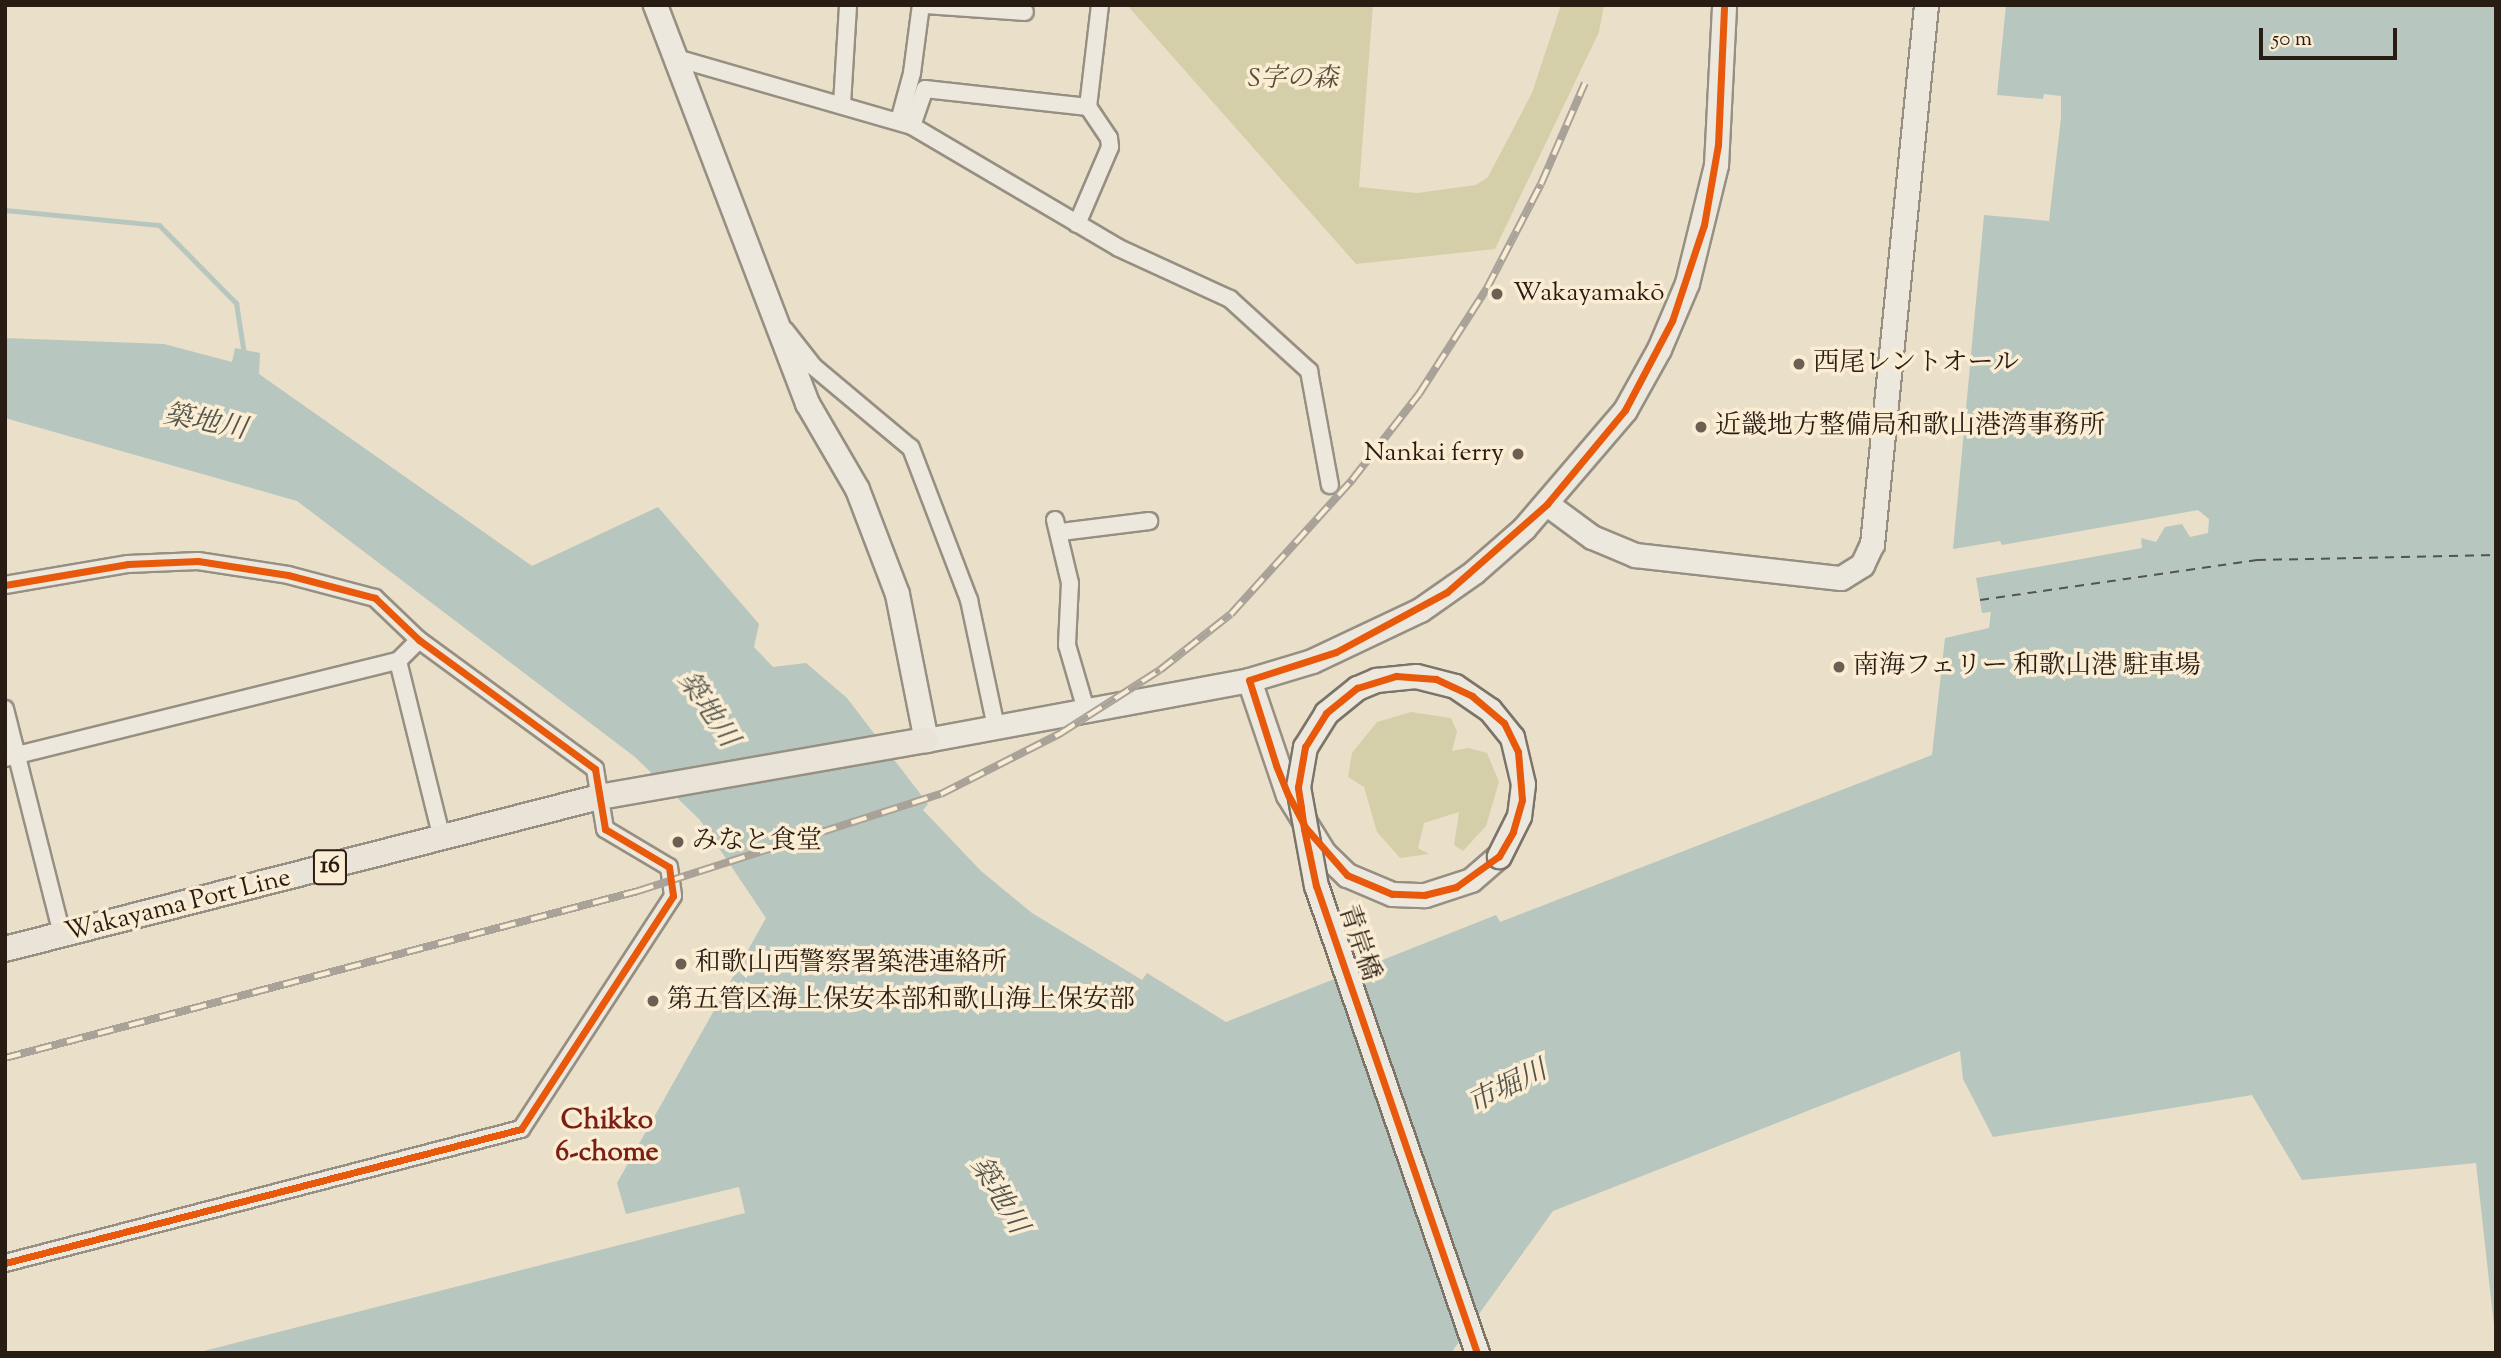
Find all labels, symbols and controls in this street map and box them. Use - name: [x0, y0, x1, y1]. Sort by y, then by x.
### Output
- scale bar: [2263, 14, 2401, 58]
- text: 50 m: [2272, 25, 2312, 55]
- park label: S字の森: [1248, 64, 1338, 96]
- place label: Wakayamakō: [1513, 278, 1664, 310]
- marker: Wakayamakō: [1487, 284, 1507, 304]
- place label: 西尾レントオール: [1813, 348, 2021, 380]
- marker: 西尾レントオール: [1791, 356, 1807, 372]
- water label: 築地川: [161, 398, 249, 448]
- place label: 近畿地方整備局和歌山港湾事務所: [1715, 411, 2105, 443]
- marker: 近畿地方整備局和歌山港湾事務所: [1693, 419, 1709, 435]
- place label: Nankai ferry: [1364, 438, 1504, 470]
- marker: Nankai ferry: [1510, 446, 1526, 462]
- place label: 南海フェリー 和歌山港 駐車場: [1853, 651, 2202, 683]
- marker: 南海フェリー 和歌山港 駐車場: [1831, 659, 1847, 675]
- water label: 築地川: [670, 666, 744, 754]
- place label: みなと食堂: [692, 826, 822, 858]
- marker: みなと食堂: [670, 834, 686, 850]
- road number: 16: [312, 846, 348, 888]
- street label: Wakayama Port Line: [62, 863, 294, 949]
- street label: 青岸橋: [1331, 901, 1385, 985]
- place label: 和歌山西警察署築港連絡所: [695, 948, 1007, 980]
- marker: 和歌山西警察署築港連絡所: [673, 956, 689, 972]
- place label: 第五管区海上保安本部和歌山海上保安部: [667, 985, 1135, 1017]
- marker: 第五管区海上保安本部和歌山海上保安部: [645, 993, 661, 1009]
- water label: 市堀川: [1463, 1054, 1553, 1122]
- district label: Chikko 6-chome: [555, 1104, 659, 1170]
- water label: 築地川: [962, 1151, 1034, 1241]

